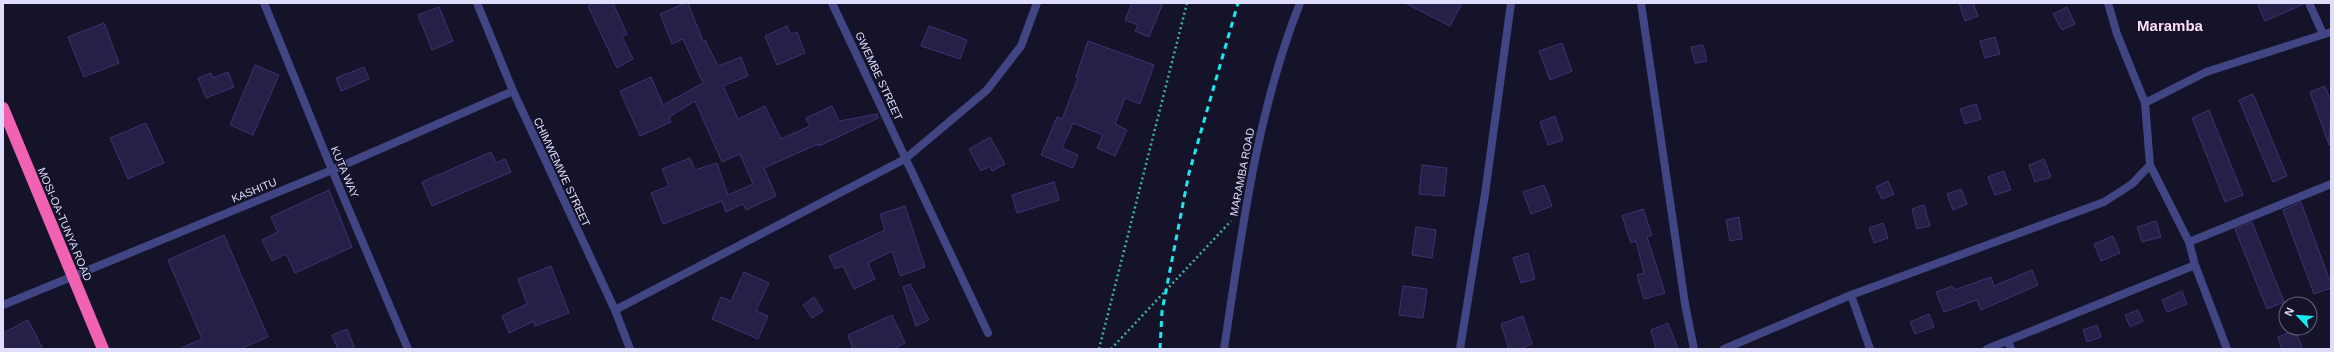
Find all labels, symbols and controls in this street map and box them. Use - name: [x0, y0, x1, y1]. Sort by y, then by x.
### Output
- district label: Maramba: [2137, 17, 2204, 34]
- street label: GWEMBE STREET: [853, 30, 905, 123]
- street label: CHIMWEMWE STREET: [531, 115, 593, 229]
- street label: MARAMBA ROAD: [1228, 127, 1256, 217]
- street label: KUTA WAY: [329, 144, 361, 200]
- street label: MOSI-OA-TUNYA ROAD: [36, 165, 94, 283]
- street label: KASHITU: [230, 175, 278, 204]
- north arrow: [2278, 296, 2318, 336]
- text: N: [2282, 306, 2296, 318]

